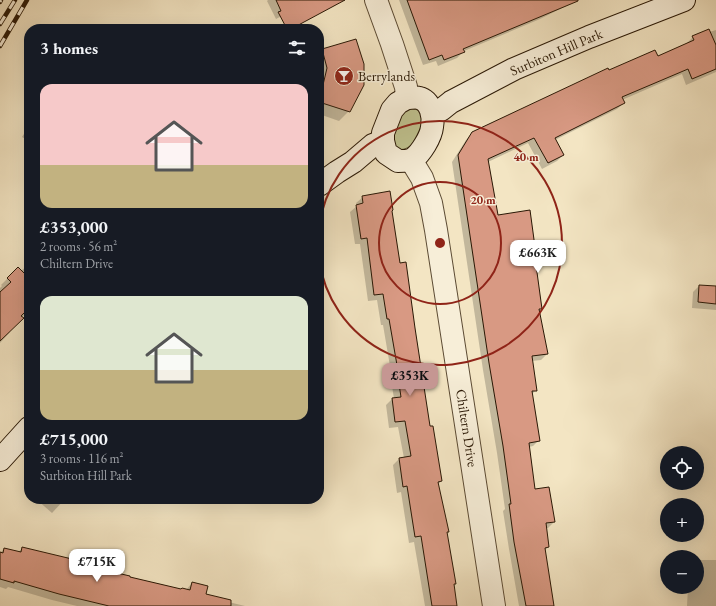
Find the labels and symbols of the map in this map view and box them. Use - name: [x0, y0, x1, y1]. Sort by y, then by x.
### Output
- street label: Surbiton Hill Park: [507, 24, 605, 80]
- bar icon: Berrylands: [333, 65, 355, 87]
- place label: Berrylands: [358, 67, 416, 85]
- text: 40 m: [513, 149, 539, 165]
- text: 20 m: [470, 192, 496, 208]
- centre of rings: [433, 236, 447, 250]
- pin: £663K: [510, 240, 566, 274]
- pin: £353K: [382, 363, 438, 397]
- street label: Chiltern Drive: [452, 388, 482, 469]
- pin: £715K: [69, 549, 125, 583]

